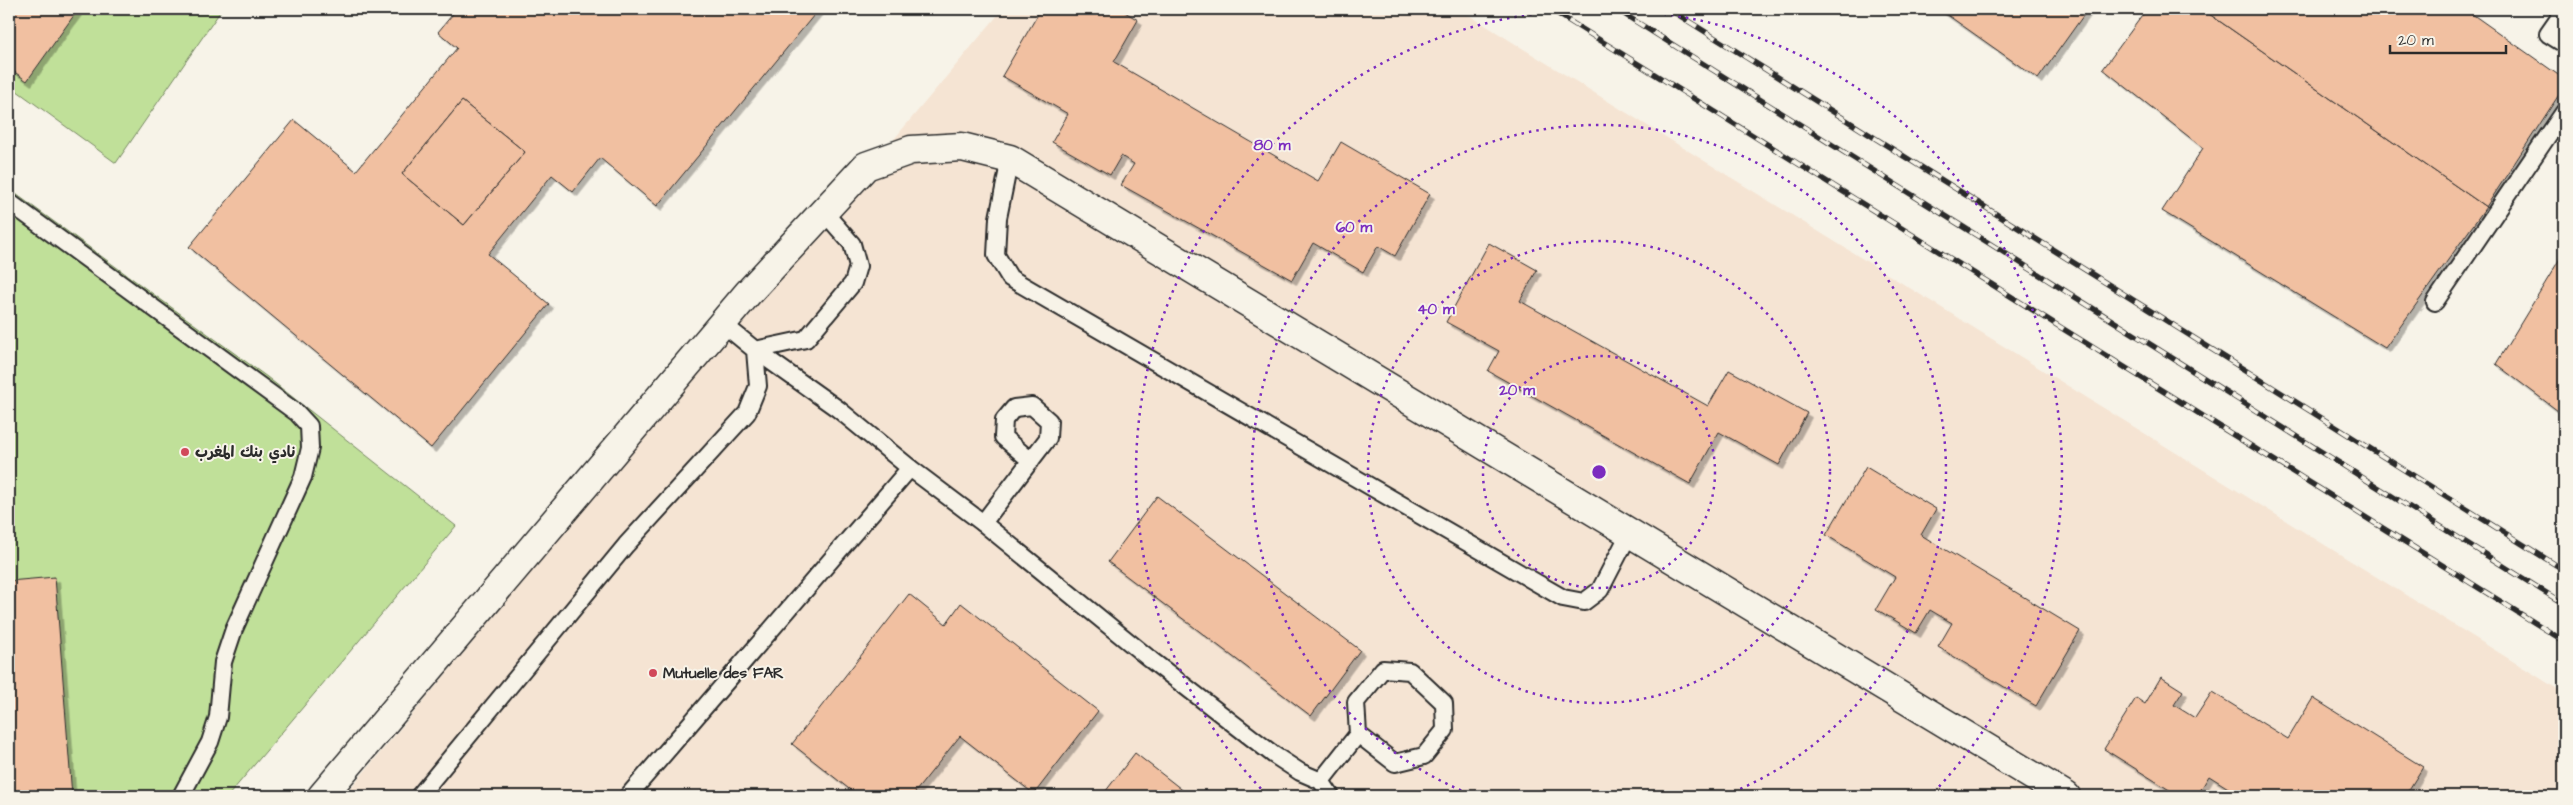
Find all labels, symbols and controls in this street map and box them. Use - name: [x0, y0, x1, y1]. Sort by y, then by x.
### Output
- scale bar: [2390, 22, 2507, 54]
- text: 20 m: [2398, 30, 2434, 51]
- text: 80 m: [1254, 135, 1291, 156]
- text: 60 m: [1336, 217, 1373, 238]
- text: 40 m: [1417, 299, 1455, 320]
- text: 20 m: [1498, 380, 1535, 401]
- place label: نادي بنك المغرب: [195, 442, 295, 464]
- marker: نادي بنك المغرب: [179, 446, 191, 458]
- centre of rings: [1590, 463, 1608, 481]
- place label: Mutuelle des FAR: [663, 663, 784, 684]
- marker: Mutuelle des FAR: [647, 667, 659, 679]

